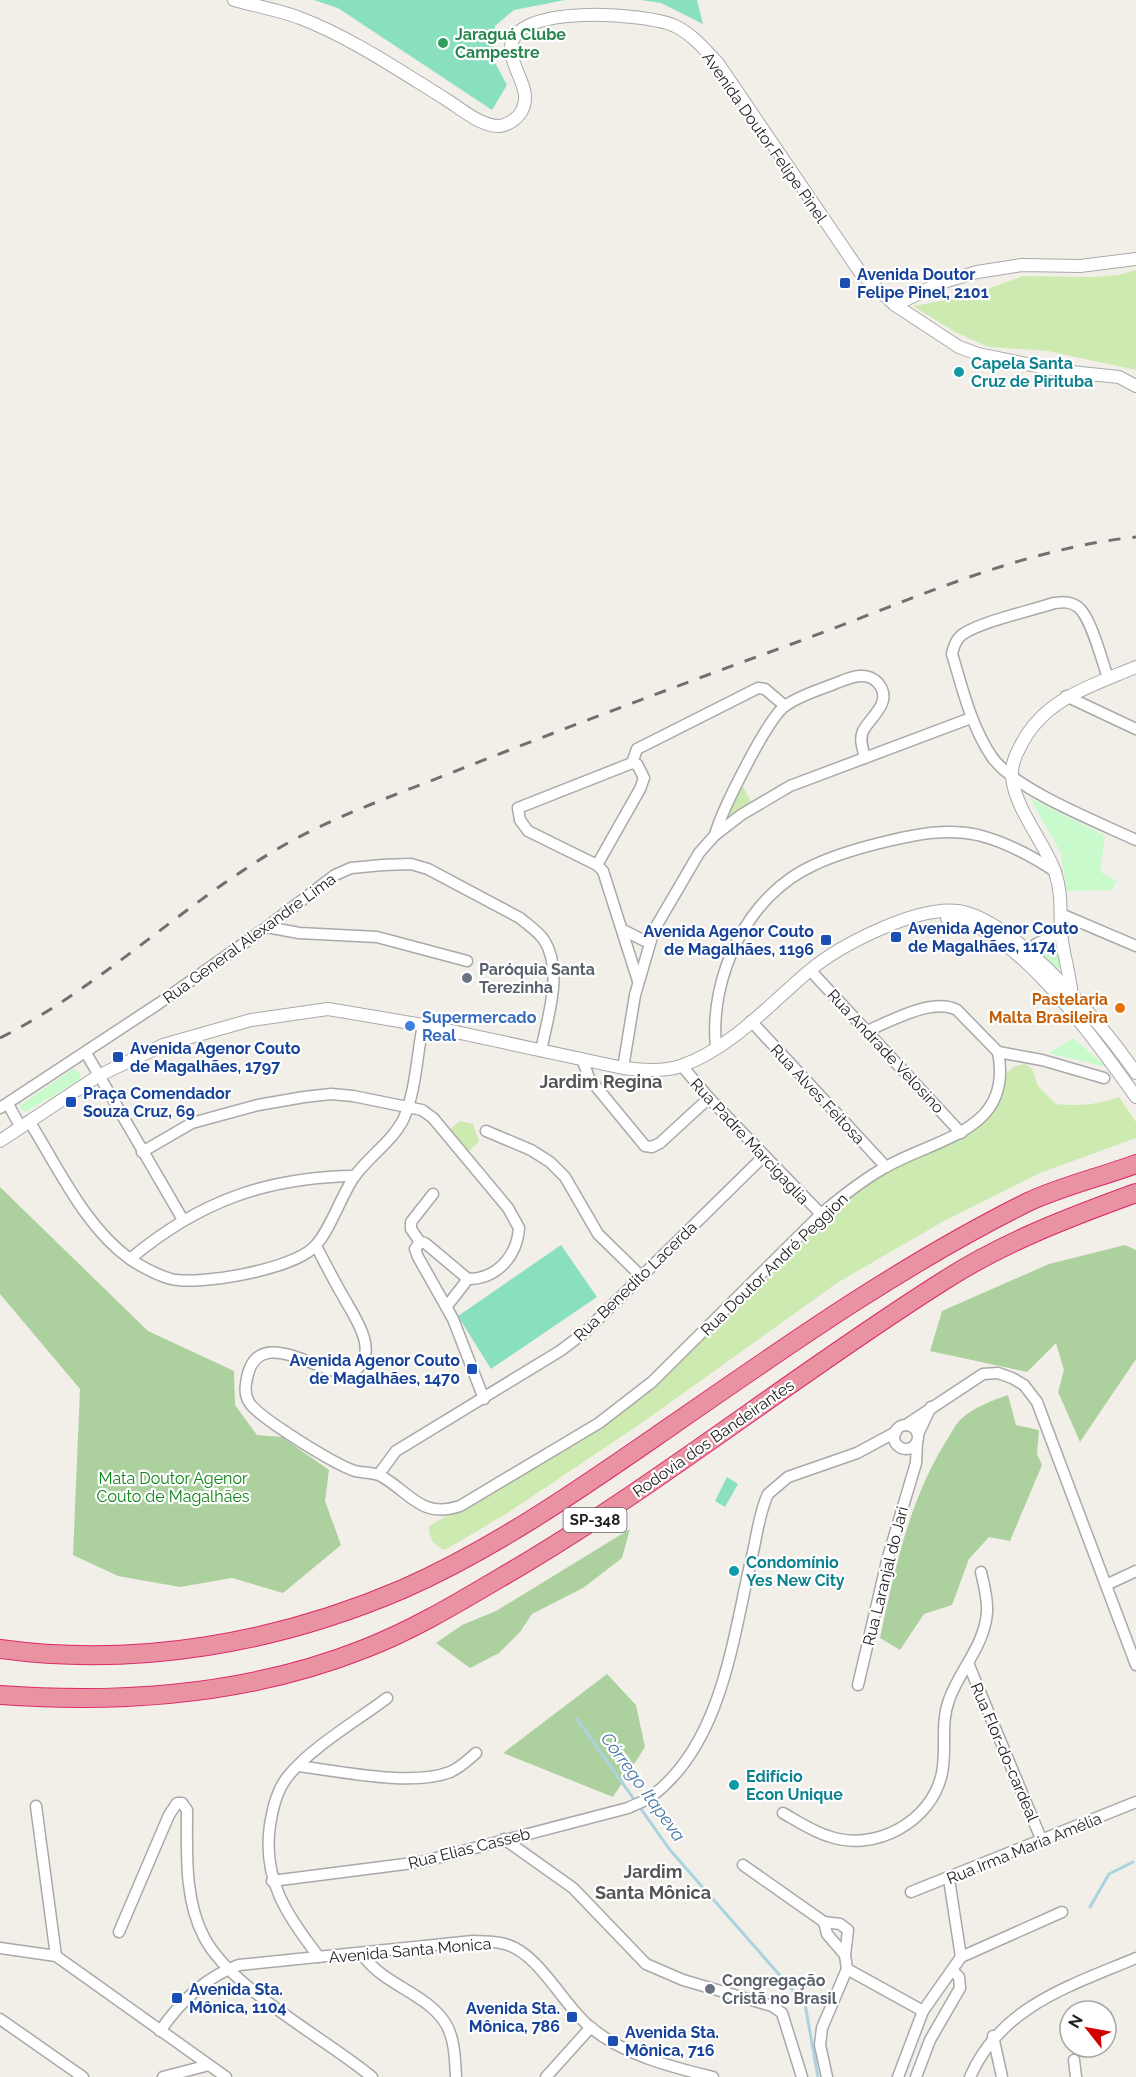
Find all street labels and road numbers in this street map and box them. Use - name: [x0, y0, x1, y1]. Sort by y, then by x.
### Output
- street label: Avenida Doutor Felipe Pinel: [698, 48, 831, 227]
- street label: Rua General Alexandre Lima: [159, 869, 340, 1008]
- street label: Rua Andrade Velosino: [823, 985, 948, 1117]
- street label: Rua Alves Feitosa: [767, 1041, 869, 1148]
- street label: Rua Padre Marcigaglia: [686, 1074, 813, 1208]
- street label: Rua Doutor André Peggion: [697, 1189, 852, 1340]
- street label: Rua Benedito Lacerda: [570, 1218, 701, 1345]
- street label: Rodovia dos Bandeirantes: [629, 1375, 798, 1501]
- street label: Rua Laranjal do Jari: [859, 1504, 912, 1648]
- road number: SP-348: [564, 1508, 626, 1532]
- street label: Rua Flor-do-cardeal: [967, 1680, 1043, 1825]
- street label: Rua Irma Maria Amélia: [944, 1809, 1104, 1888]
- street label: Rua Elias Casseb: [406, 1824, 532, 1873]
- street label: Avenida Santa Monica: [328, 1934, 492, 1967]

